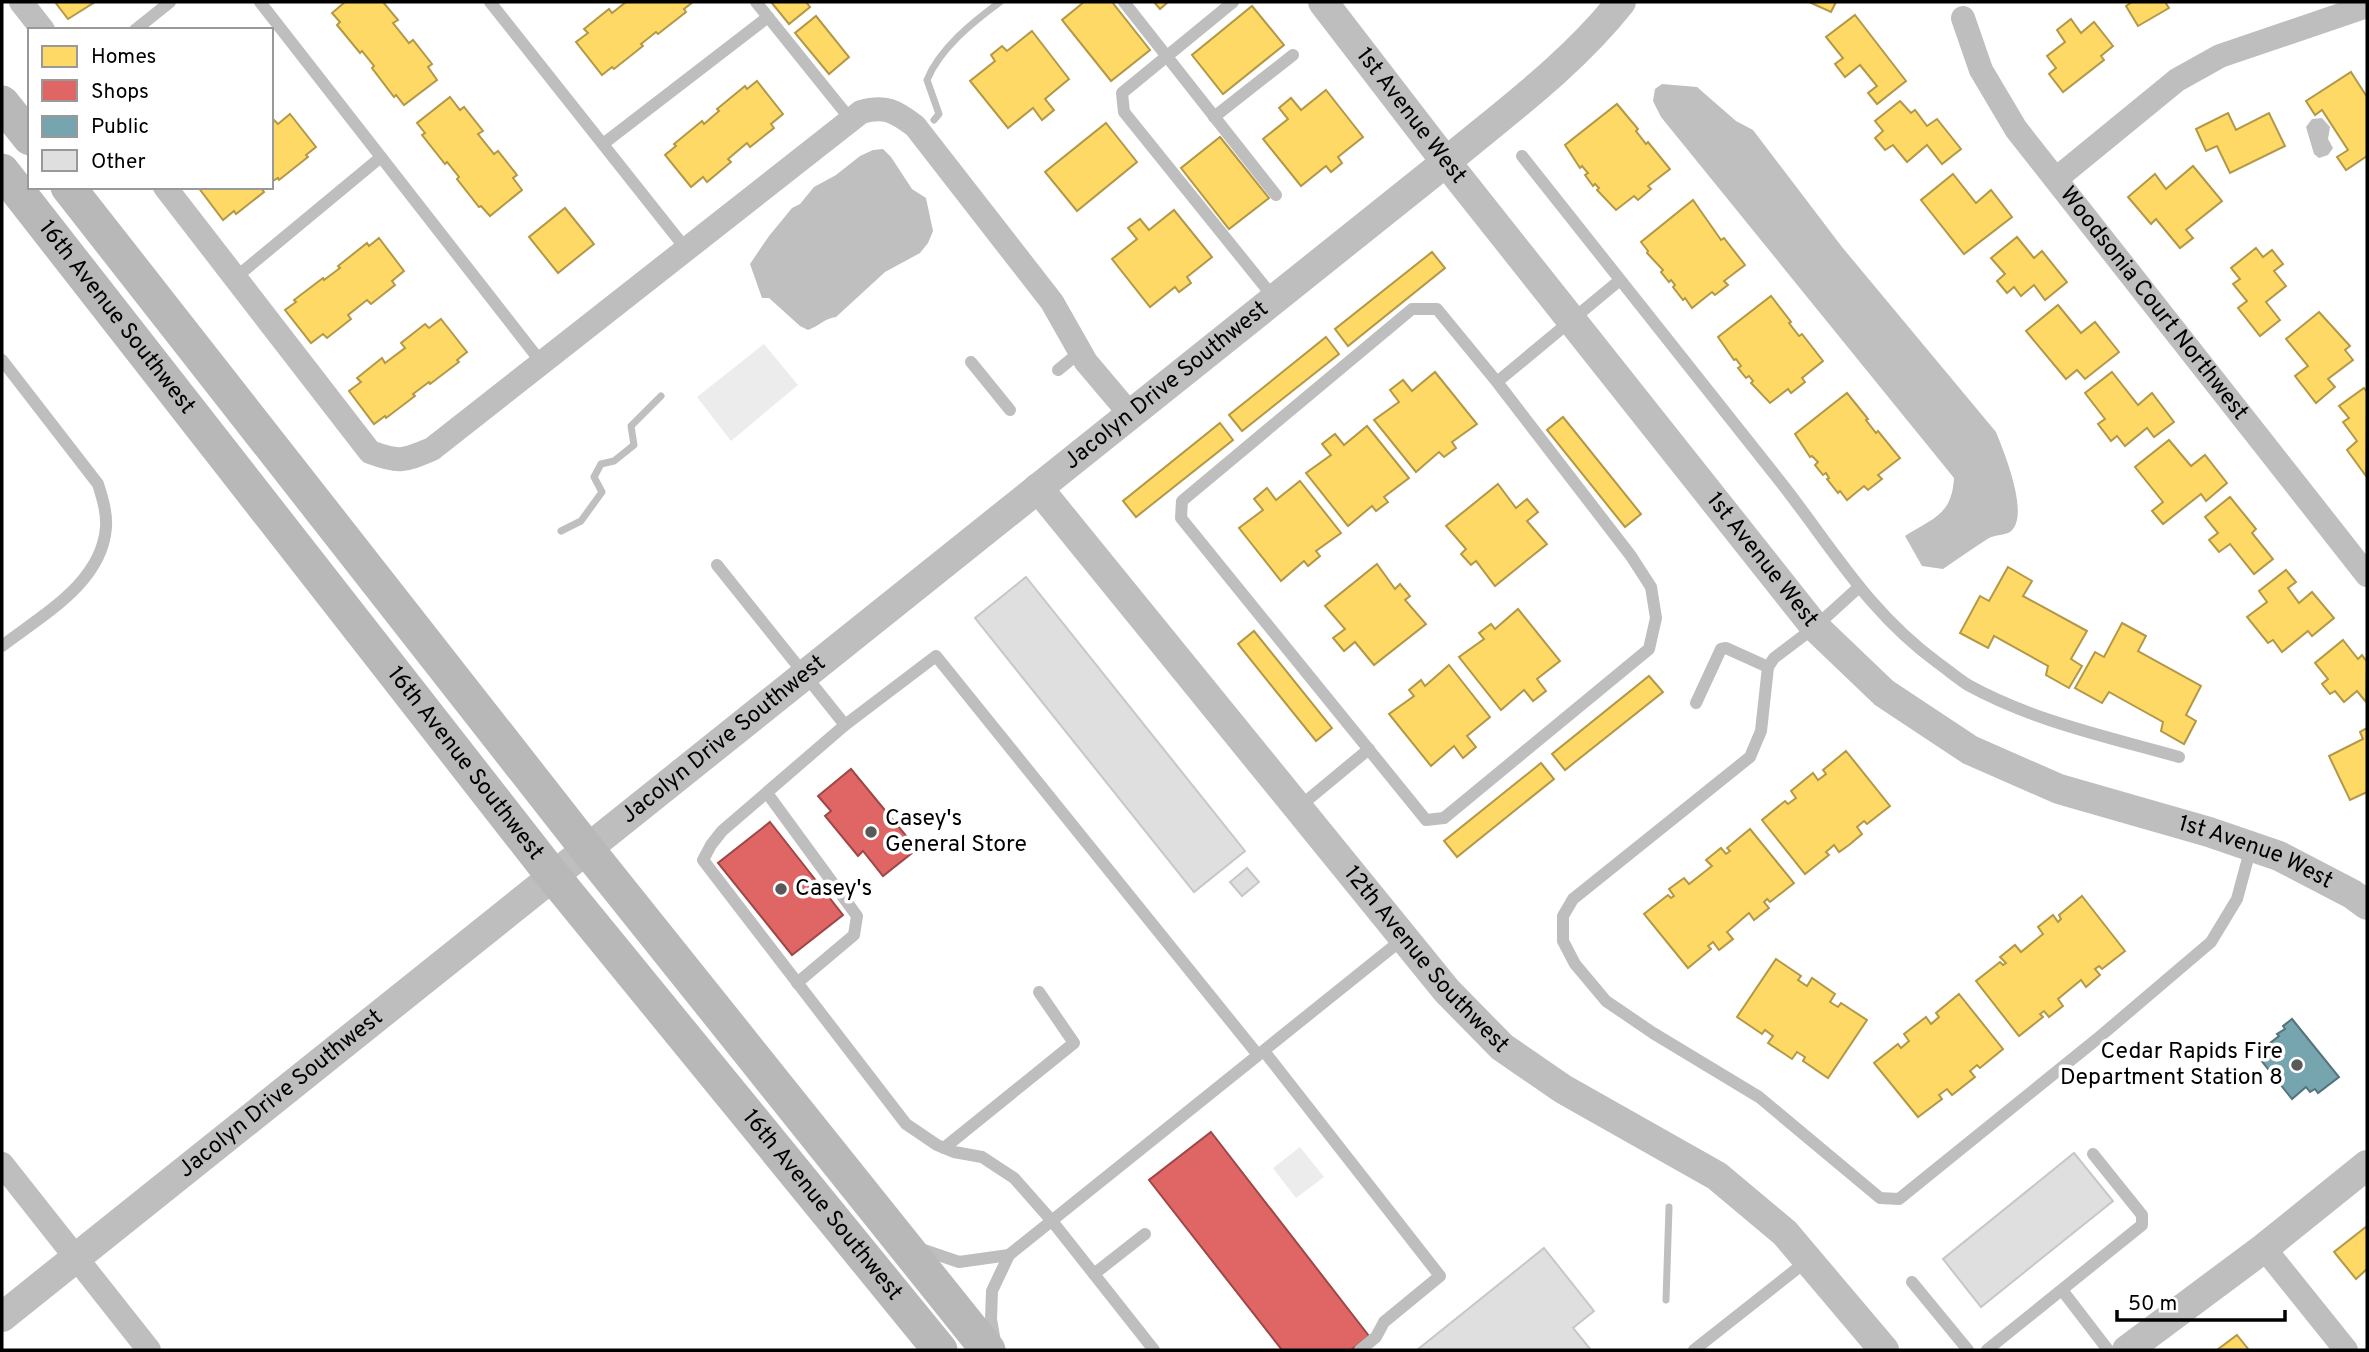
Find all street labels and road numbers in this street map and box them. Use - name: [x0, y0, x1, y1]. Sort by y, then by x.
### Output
- street label: 1st Avenue West: [1349, 42, 1472, 190]
- street label: Woodsonia Court Northwest: [2053, 181, 2254, 426]
- street label: 16th Avenue Southwest: [32, 215, 201, 420]
- street label: Jacolyn Drive Southwest: [1058, 295, 1275, 476]
- street label: 1st Avenue West: [1700, 487, 1824, 633]
- street label: Jacolyn Drive Southwest: [615, 649, 832, 831]
- street label: 16th Avenue Southwest: [380, 661, 550, 866]
- street label: 1st Avenue West: [2175, 809, 2338, 896]
- street label: 12th Avenue Southwest: [1337, 860, 1515, 1060]
- street label: Jacolyn Drive Southwest: [173, 1003, 389, 1185]
- street label: 16th Avenue Southwest: [735, 1104, 908, 1307]

